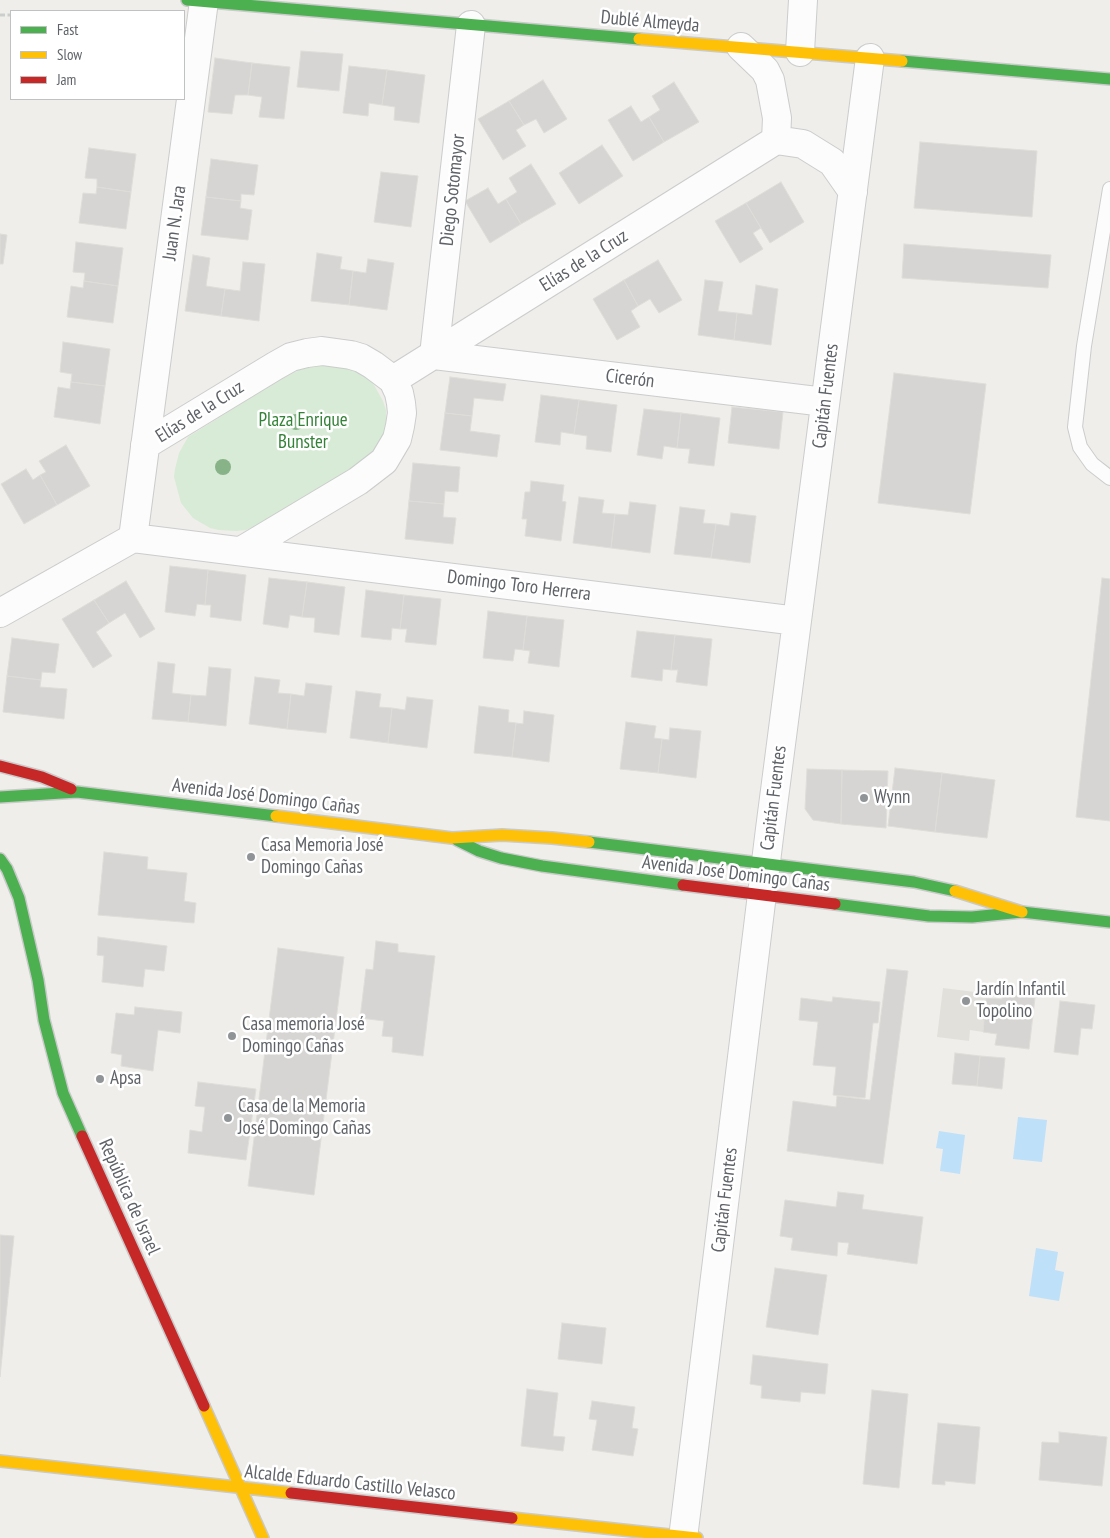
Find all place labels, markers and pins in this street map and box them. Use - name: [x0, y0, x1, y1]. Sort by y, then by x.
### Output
- place label: Wynn: [874, 787, 910, 809]
- marker: Wynn: [858, 792, 870, 804]
- place label: Casa Memoria José Domingo Cañas: [261, 835, 384, 879]
- marker: Casa Memoria José Domingo Cañas: [245, 851, 257, 863]
- place label: Jardín Infantil Topolino: [976, 979, 1065, 1023]
- marker: Jardín Infantil Topolino: [960, 995, 972, 1007]
- place label: Casa memoria José Domingo Cañas: [242, 1014, 365, 1058]
- marker: Casa memoria José Domingo Cañas: [226, 1030, 238, 1042]
- place label: Apsa: [110, 1068, 141, 1090]
- marker: Apsa: [94, 1073, 106, 1085]
- place label: Casa de la Memoria José Domingo Cañas: [238, 1096, 371, 1140]
- marker: Casa de la Memoria José Domingo Cañas: [222, 1112, 234, 1124]

